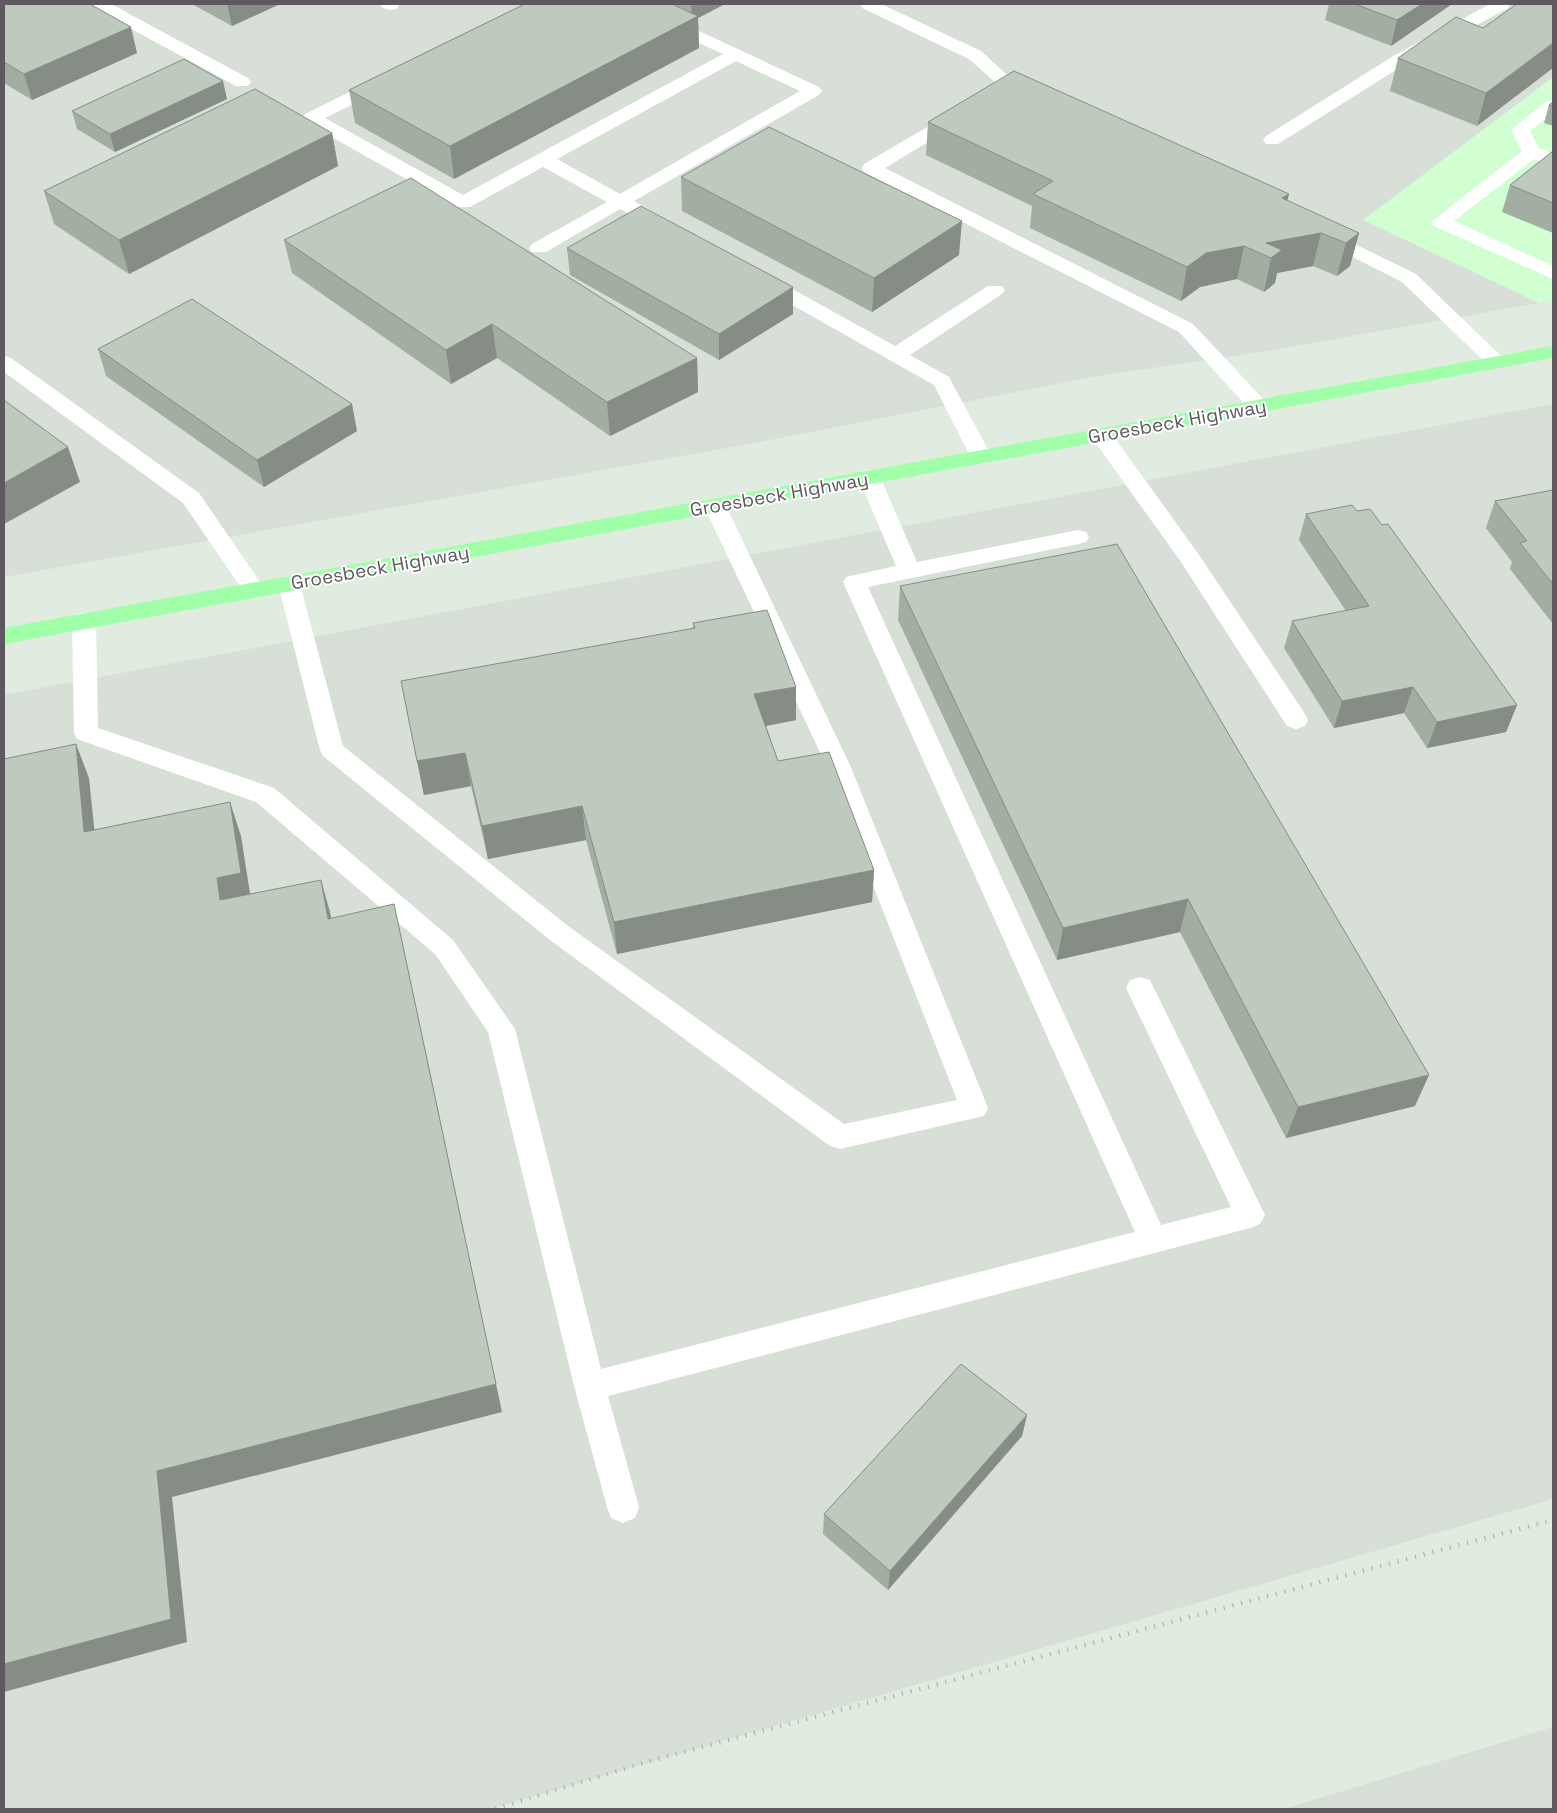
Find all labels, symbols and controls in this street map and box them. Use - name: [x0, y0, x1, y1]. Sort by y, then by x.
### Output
- street label: Groesbeck Highway: [1086, 394, 1268, 449]
- street label: Groesbeck Highway: [688, 467, 870, 522]
- street label: Groesbeck Highway: [289, 540, 471, 595]

